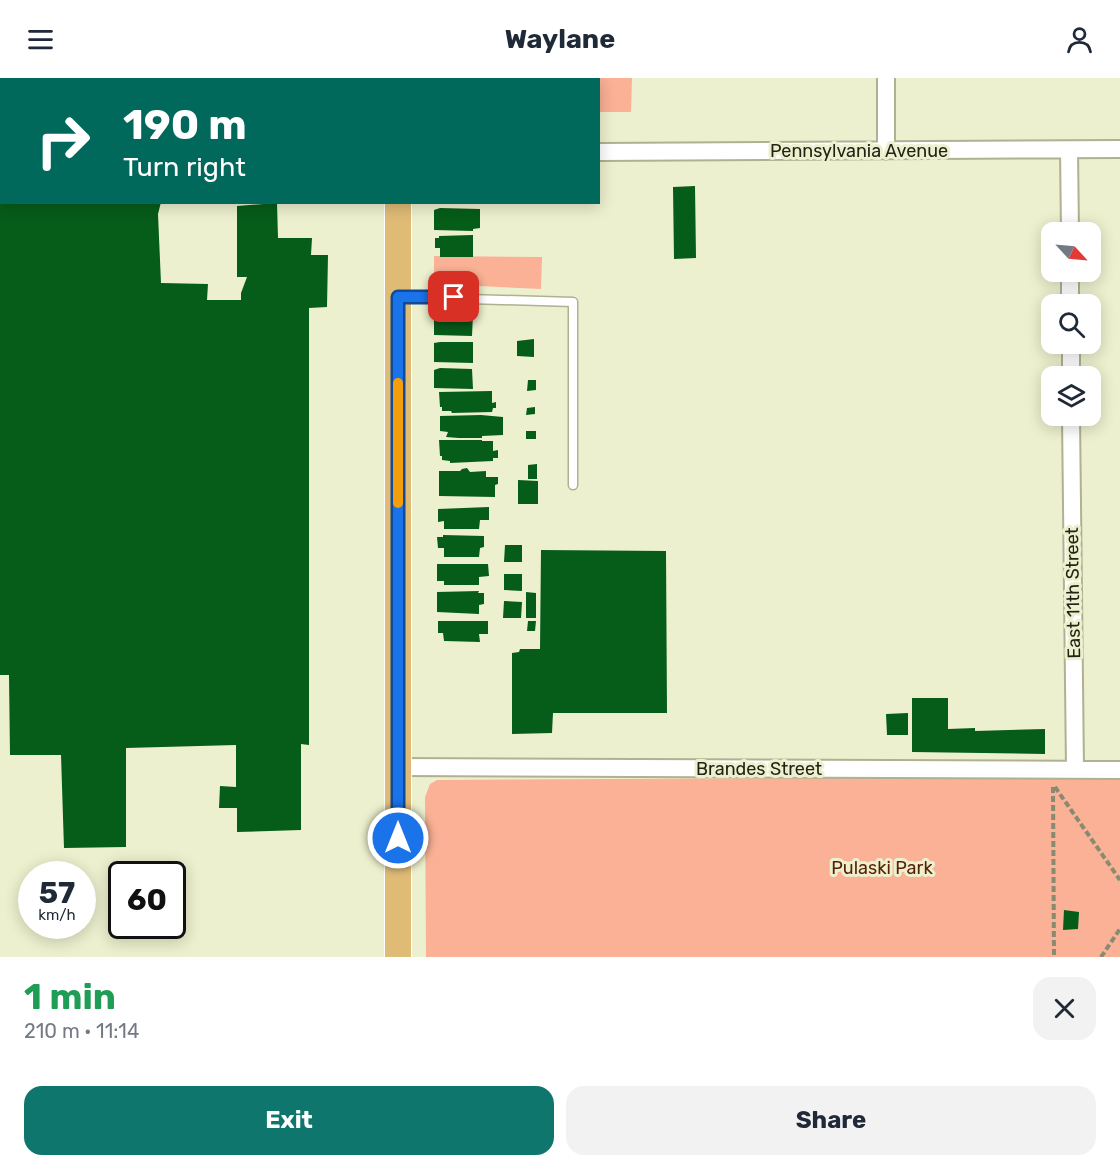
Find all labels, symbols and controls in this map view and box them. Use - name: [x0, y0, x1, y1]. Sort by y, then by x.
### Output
- icon: menu: [24, 23, 57, 56]
- text: Waylane: [505, 23, 615, 55]
- icon: person: [1063, 23, 1096, 56]
- text: 190 m: [123, 100, 247, 150]
- icon: right: [24, 102, 102, 180]
- street label: Pennsylvania Avenue: [770, 140, 948, 162]
- text: Turn right: [123, 151, 246, 183]
- north arrow: [1041, 222, 1101, 282]
- map controls: [1041, 222, 1101, 426]
- pin: [428, 271, 479, 322]
- icon: arrive: [437, 280, 470, 313]
- button: search: [1041, 294, 1101, 354]
- button: layers: [1041, 366, 1101, 426]
- street label: East 11th Street: [1061, 527, 1085, 659]
- street label: Brandes Street: [696, 758, 822, 780]
- position arrow: [366, 806, 430, 870]
- park label: Pulaski Park: [831, 857, 933, 879]
- speed limit sign: 60: [108, 861, 186, 939]
- text: 57: [39, 875, 75, 911]
- text: km/h: [38, 906, 76, 924]
- text: 1 min: [24, 975, 116, 1018]
- button: close: [1033, 977, 1096, 1040]
- text: 210 m · 11:14: [24, 1019, 139, 1043]
- button: Exit: [24, 1086, 554, 1155]
- button: Share: [566, 1086, 1096, 1155]

